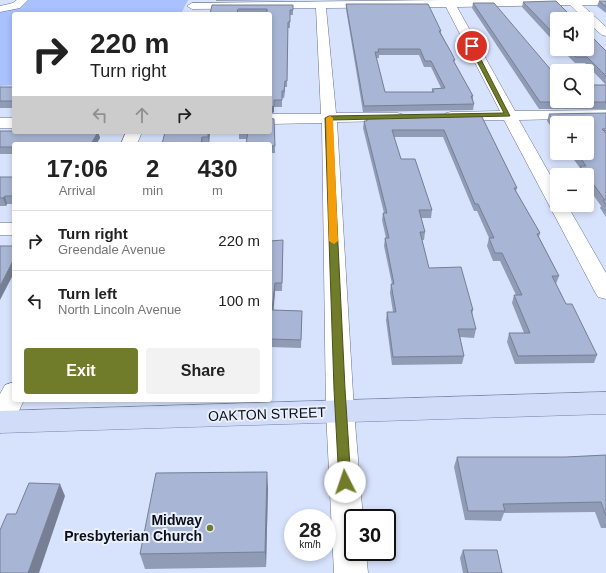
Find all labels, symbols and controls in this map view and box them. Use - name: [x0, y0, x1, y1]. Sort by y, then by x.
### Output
- map controls: [550, 12, 594, 212]
- button: sound: [550, 12, 594, 56]
- icon: right: [24, 28, 76, 80]
- text: 220 m: [90, 28, 169, 59]
- pin: [455, 29, 489, 63]
- icon: arrive: [461, 35, 483, 57]
- text: Turn right: [90, 61, 166, 81]
- button: search: [550, 64, 594, 108]
- icon: left: [89, 104, 111, 126]
- icon: ahead: [131, 104, 153, 126]
- icon: right: [173, 104, 195, 126]
- button: +: [550, 116, 594, 160]
- text: 17:06: [46, 155, 108, 182]
- text: 2: [146, 155, 159, 182]
- text: 430: [198, 155, 238, 182]
- button: −: [550, 168, 594, 212]
- text: Arrival: [59, 183, 96, 198]
- text: min: [142, 183, 163, 198]
- text: m: [212, 183, 223, 198]
- text: Turn right: [58, 225, 128, 242]
- icon: right: [24, 230, 46, 252]
- text: 220 m: [218, 232, 260, 249]
- text: Greendale Avenue: [58, 242, 165, 257]
- text: Turn left: [58, 285, 117, 302]
- icon: left: [24, 290, 46, 312]
- text: 100 m: [218, 292, 260, 309]
- text: North Lincoln Avenue: [58, 302, 181, 317]
- button: Exit: [24, 348, 138, 394]
- button: Share: [146, 348, 260, 394]
- street label: OAKTON STREET: [208, 404, 327, 424]
- position arrow: [324, 461, 366, 503]
- speed limit sign: 30: [344, 509, 396, 561]
- place label: Midway Presbyterian Church: [64, 512, 202, 544]
- text: 28: [299, 519, 321, 541]
- marker: Midway Presbyterian Church: [205, 523, 215, 533]
- text: km/h: [299, 539, 321, 550]

